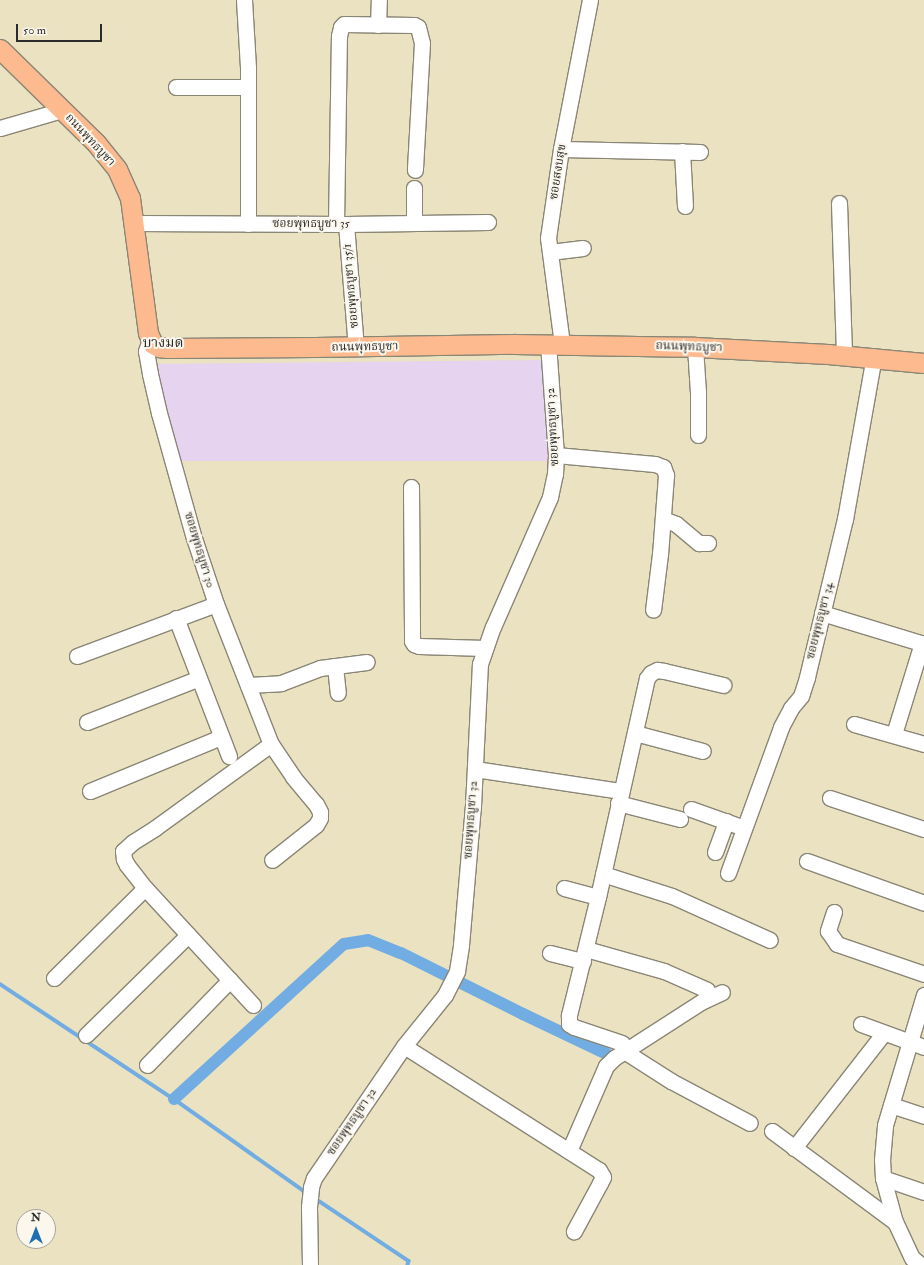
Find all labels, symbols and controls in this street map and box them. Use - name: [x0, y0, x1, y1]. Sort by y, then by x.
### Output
- scale bar: [18, 16, 104, 42]
- text: 50 m: [23, 23, 46, 38]
- street label: ถนนพุทธบูชา: [62, 111, 118, 169]
- street label: ซอยสงบสุข: [546, 143, 570, 201]
- street label: ซอยพุทธบูชา 35: [272, 217, 350, 231]
- street label: ซอยพุทธบูชา 35/1: [340, 243, 362, 329]
- district label: บางมด: [143, 335, 183, 351]
- street label: ถนนพุทธบูชา: [331, 339, 399, 355]
- street label: ถนนพุทธบูชา: [655, 339, 723, 355]
- street label: ซอยพุทธบูชา 32: [544, 388, 562, 466]
- street label: ซอยพุทธบูชา 30: [181, 510, 217, 590]
- street label: ซอยพุทธบูชา 34: [803, 581, 837, 661]
- street label: ซอยพุทธบูชา 32: [461, 780, 481, 860]
- street label: ซอยพุทธบูชา 32: [324, 1086, 380, 1158]
- north arrow: [16, 1209, 56, 1249]
- text: N: [31, 1211, 41, 1224]

